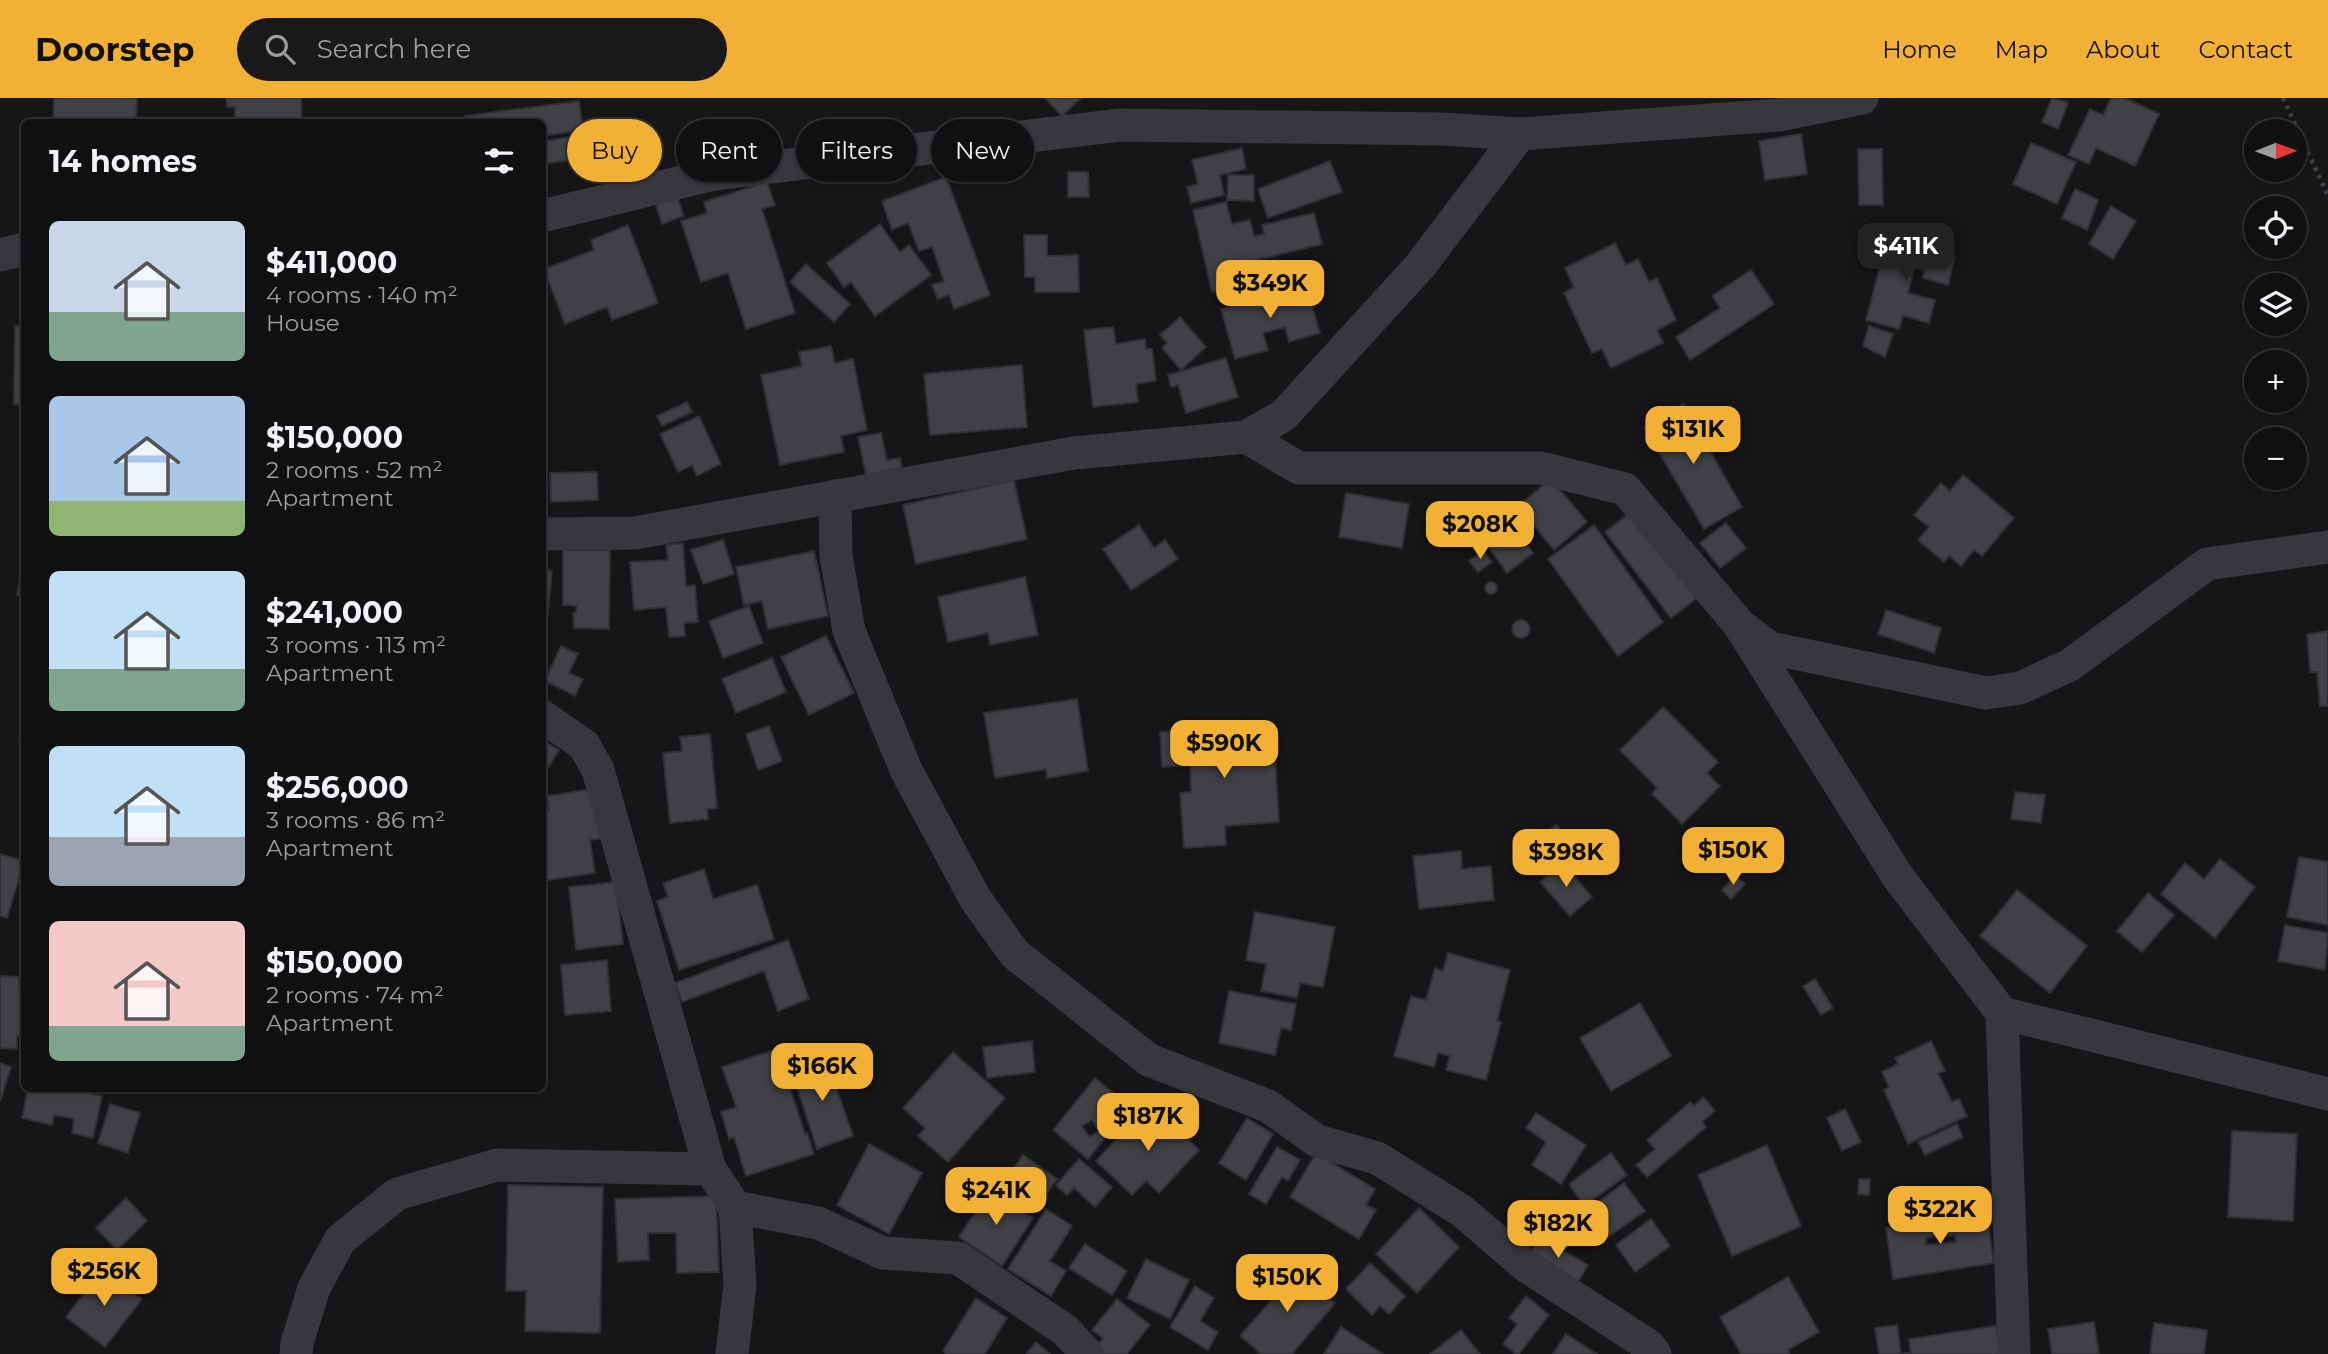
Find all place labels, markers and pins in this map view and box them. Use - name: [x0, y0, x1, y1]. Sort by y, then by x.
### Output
- pin: $411K: [1857, 223, 1955, 283]
- pin: $349K: [1221, 260, 1319, 320]
- pin: $131K: [1644, 406, 1742, 466]
- pin: $208K: [1431, 502, 1529, 561]
- pin: $590K: [1175, 720, 1273, 780]
- pin: $150K: [1684, 828, 1782, 887]
- pin: $398K: [1517, 830, 1615, 889]
- pin: $166K: [773, 1044, 871, 1103]
- pin: $187K: [1099, 1094, 1197, 1153]
- pin: $241K: [947, 1168, 1045, 1227]
- pin: $322K: [1891, 1186, 1989, 1246]
- pin: $182K: [1509, 1200, 1607, 1260]
- pin: $256K: [55, 1248, 153, 1308]
- pin: $150K: [1238, 1254, 1336, 1314]

